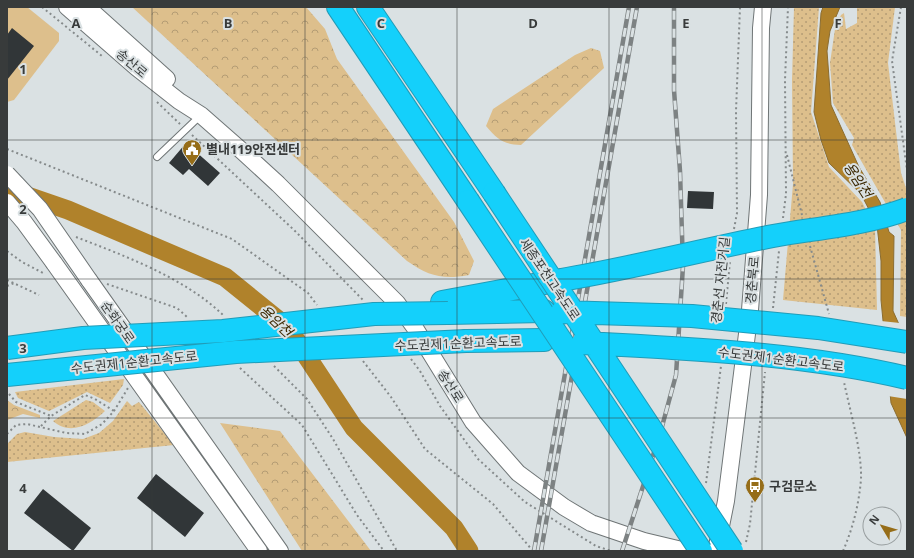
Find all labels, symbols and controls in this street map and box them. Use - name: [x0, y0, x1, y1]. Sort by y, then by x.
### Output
- text: A: [72, 14, 81, 32]
- text: B: [224, 14, 233, 32]
- text: C: [377, 14, 385, 32]
- text: D: [528, 14, 538, 32]
- text: E: [682, 14, 690, 32]
- text: F: [834, 14, 842, 32]
- street label: 송산로: [112, 45, 152, 81]
- text: 1: [19, 60, 27, 78]
- public building icon: 별내119안전센터: [181, 138, 203, 166]
- place label: 별내119안전센터: [206, 140, 300, 158]
- water label: 용암천: [840, 158, 878, 202]
- text: 2: [19, 200, 27, 218]
- street label: 세종포천고속도로: [516, 234, 584, 324]
- street label: 경춘선 자전거길: [706, 236, 734, 324]
- street label: 경춘북로: [741, 255, 763, 305]
- street label: 순화궁로: [97, 297, 139, 347]
- water label: 용암천: [256, 301, 298, 342]
- street label: 수도권제1순환고속도로: [394, 332, 522, 354]
- text: 3: [19, 339, 27, 357]
- street label: 수도권제1순환고속도로: [717, 342, 845, 376]
- street label: 수도권제1순환고속도로: [70, 346, 198, 378]
- street label: 송산로: [434, 366, 468, 406]
- bus stop icon: 구검문소: [744, 475, 766, 503]
- place label: 구검문소: [769, 477, 817, 495]
- text: 4: [19, 479, 27, 497]
- north arrow: [862, 506, 902, 546]
- text: N: [865, 511, 882, 528]

